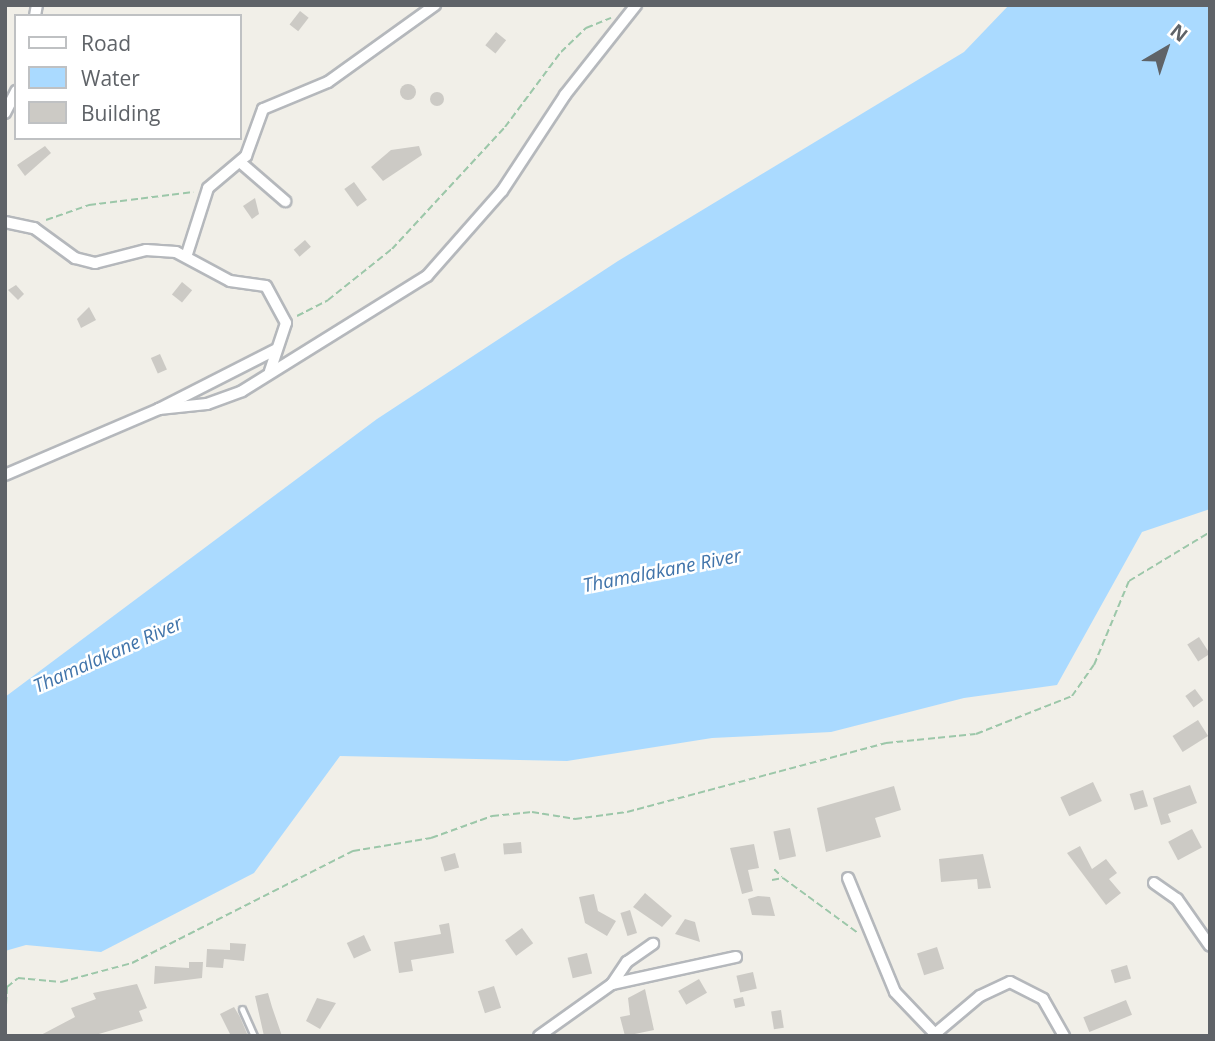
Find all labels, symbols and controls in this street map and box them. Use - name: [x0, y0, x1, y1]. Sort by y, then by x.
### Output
- legend: [14, 14, 242, 140]
- north arrow: [1131, 14, 1201, 84]
- text: N: [1165, 18, 1193, 48]
- text: Road: [81, 29, 131, 57]
- text: Water: [81, 64, 140, 92]
- text: Building: [81, 99, 160, 127]
- water label: Thamalakane River: [581, 544, 743, 598]
- water label: Thamalakane River: [30, 612, 186, 698]

